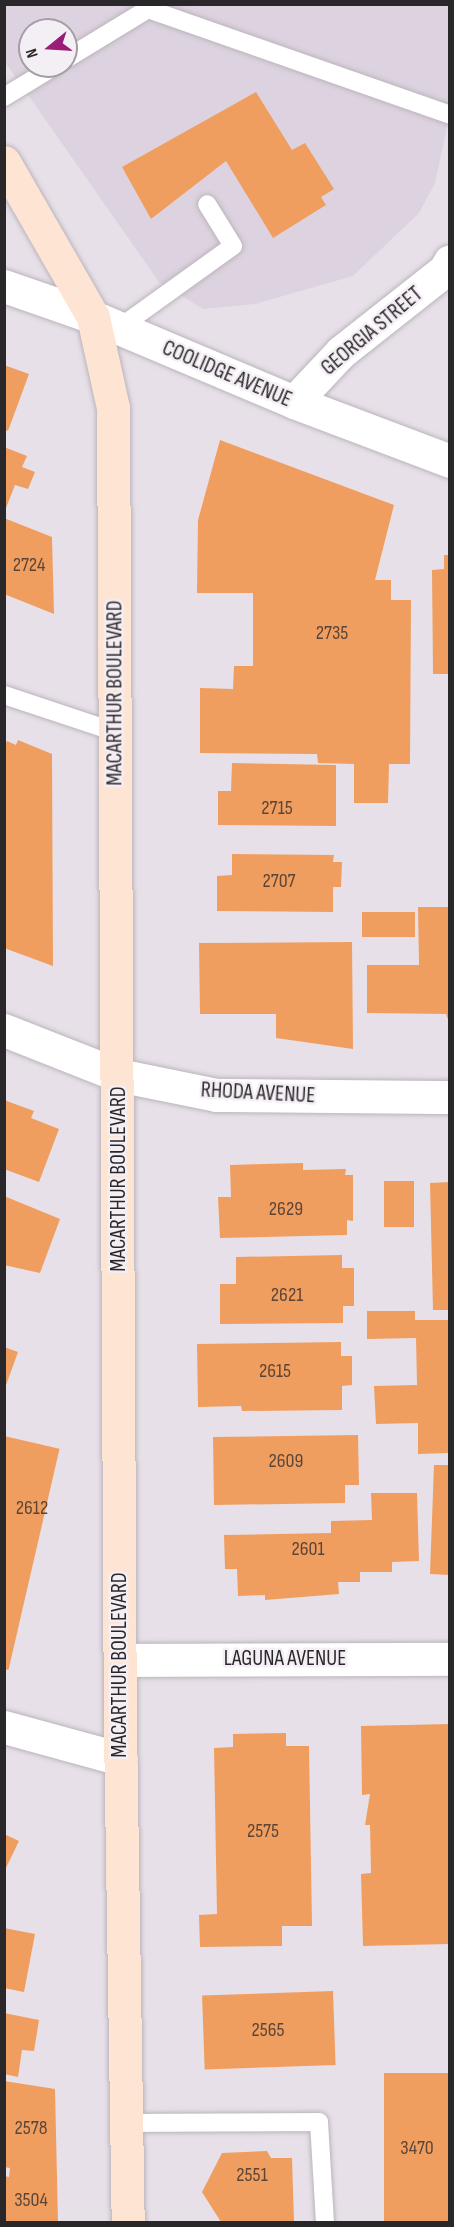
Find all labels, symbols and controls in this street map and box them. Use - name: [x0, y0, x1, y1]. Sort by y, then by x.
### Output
- north arrow: [18, 18, 78, 78]
- text: N: [22, 46, 43, 60]
- street label: GEORGIA STREET: [316, 281, 428, 381]
- street label: COOLIDGE AVENUE: [158, 335, 296, 413]
- house number: 2724: [13, 553, 45, 577]
- street label: MACARTHUR BOULEVARD: [102, 600, 128, 786]
- house number: 2735: [316, 621, 348, 645]
- house number: 2715: [261, 796, 293, 820]
- house number: 2707: [262, 869, 296, 893]
- street label: RHODA AVENUE: [200, 1077, 316, 1109]
- street label: MACARTHUR BOULEVARD: [106, 1086, 132, 1272]
- house number: 2629: [269, 1197, 303, 1221]
- house number: 2621: [271, 1283, 303, 1307]
- house number: 2615: [259, 1359, 291, 1383]
- house number: 2609: [269, 1449, 303, 1473]
- house number: 2612: [16, 1496, 48, 1520]
- house number: 2601: [292, 1537, 324, 1561]
- street label: MACARTHUR BOULEVARD: [107, 1572, 133, 1758]
- street label: LAGUNA AVENUE: [224, 1646, 346, 1672]
- house number: 2575: [247, 1819, 279, 1843]
- house number: 2565: [251, 2018, 285, 2042]
- house number: 2578: [15, 2116, 47, 2140]
- house number: 3470: [400, 2136, 434, 2160]
- house number: 2551: [236, 2163, 268, 2187]
- house number: 3504: [14, 2188, 48, 2212]

